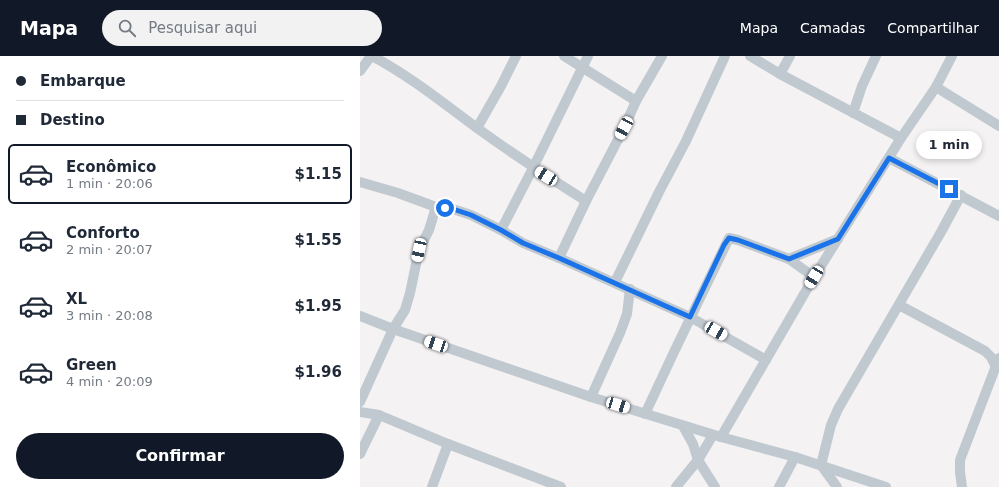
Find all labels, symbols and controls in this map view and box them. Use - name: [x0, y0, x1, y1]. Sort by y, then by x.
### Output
- search box: [102, 10, 382, 46]
- text: Mapa: [20, 17, 78, 39]
- icon: search: [116, 17, 138, 39]
- text: Pesquisar aqui: [148, 19, 257, 37]
- text: Mapa: [740, 20, 778, 36]
- text: Camadas: [800, 20, 865, 36]
- text: Compartilhar: [887, 20, 979, 36]
- text: Embarque: [40, 72, 126, 90]
- text: Destino: [40, 111, 105, 129]
- car: [613, 115, 635, 141]
- callout: 1 min: [916, 131, 982, 159]
- text: 1 min: [929, 137, 969, 152]
- icon: car: [18, 156, 54, 192]
- text: Econômico: [66, 158, 156, 176]
- text: $1.15: [295, 165, 342, 183]
- car: [533, 165, 559, 187]
- text: 1 min · 20:06: [66, 176, 153, 191]
- route end: [940, 180, 958, 198]
- route start: [436, 199, 454, 217]
- icon: car: [18, 222, 54, 258]
- text: Conforto: [66, 224, 140, 242]
- text: $1.55: [295, 231, 342, 249]
- car: [411, 237, 427, 263]
- text: 2 min · 20:07: [66, 242, 153, 257]
- car: [803, 264, 825, 290]
- icon: car: [18, 288, 54, 324]
- text: XL: [66, 290, 87, 308]
- text: $1.95: [295, 297, 342, 315]
- text: 3 min · 20:08: [66, 308, 153, 323]
- car: [703, 320, 729, 342]
- car: [423, 334, 449, 354]
- icon: car: [18, 354, 54, 390]
- text: Green: [66, 356, 117, 374]
- text: $1.96: [295, 363, 342, 381]
- text: 4 min · 20:09: [66, 374, 153, 389]
- car: [605, 396, 631, 414]
- button: Confirmar: [16, 433, 344, 479]

